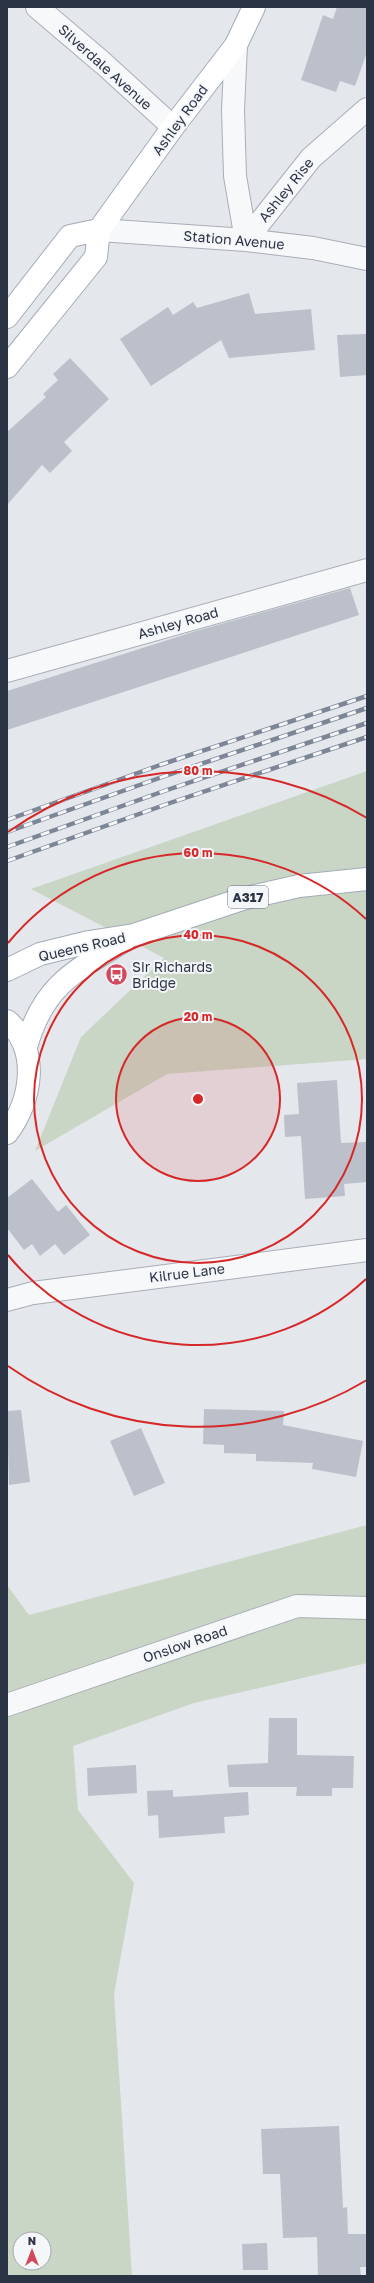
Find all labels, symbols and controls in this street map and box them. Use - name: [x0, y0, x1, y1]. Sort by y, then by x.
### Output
- street label: Silverdale Avenue: [55, 20, 156, 113]
- street label: Ashley Road: [148, 81, 211, 158]
- street label: Ashley Rise: [255, 154, 317, 225]
- street label: Station Avenue: [183, 227, 285, 252]
- street label: Ashley Road: [136, 603, 220, 642]
- text: 80 m: [184, 763, 212, 778]
- text: 60 m: [184, 845, 212, 860]
- road number: A317: [228, 886, 268, 908]
- text: 40 m: [184, 927, 212, 942]
- street label: Queens Road: [37, 928, 127, 965]
- place label: Sir Richards Bridge: [132, 958, 212, 991]
- bus stop icon: Sir Richards Bridge: [104, 962, 130, 988]
- text: 20 m: [184, 1009, 212, 1024]
- centre of rings: [191, 1092, 205, 1106]
- street label: Kilrue Lane: [148, 1259, 226, 1286]
- street label: Onslow Road: [140, 1621, 229, 1666]
- north arrow: [12, 2231, 52, 2271]
- text: N: [28, 2234, 36, 2247]

